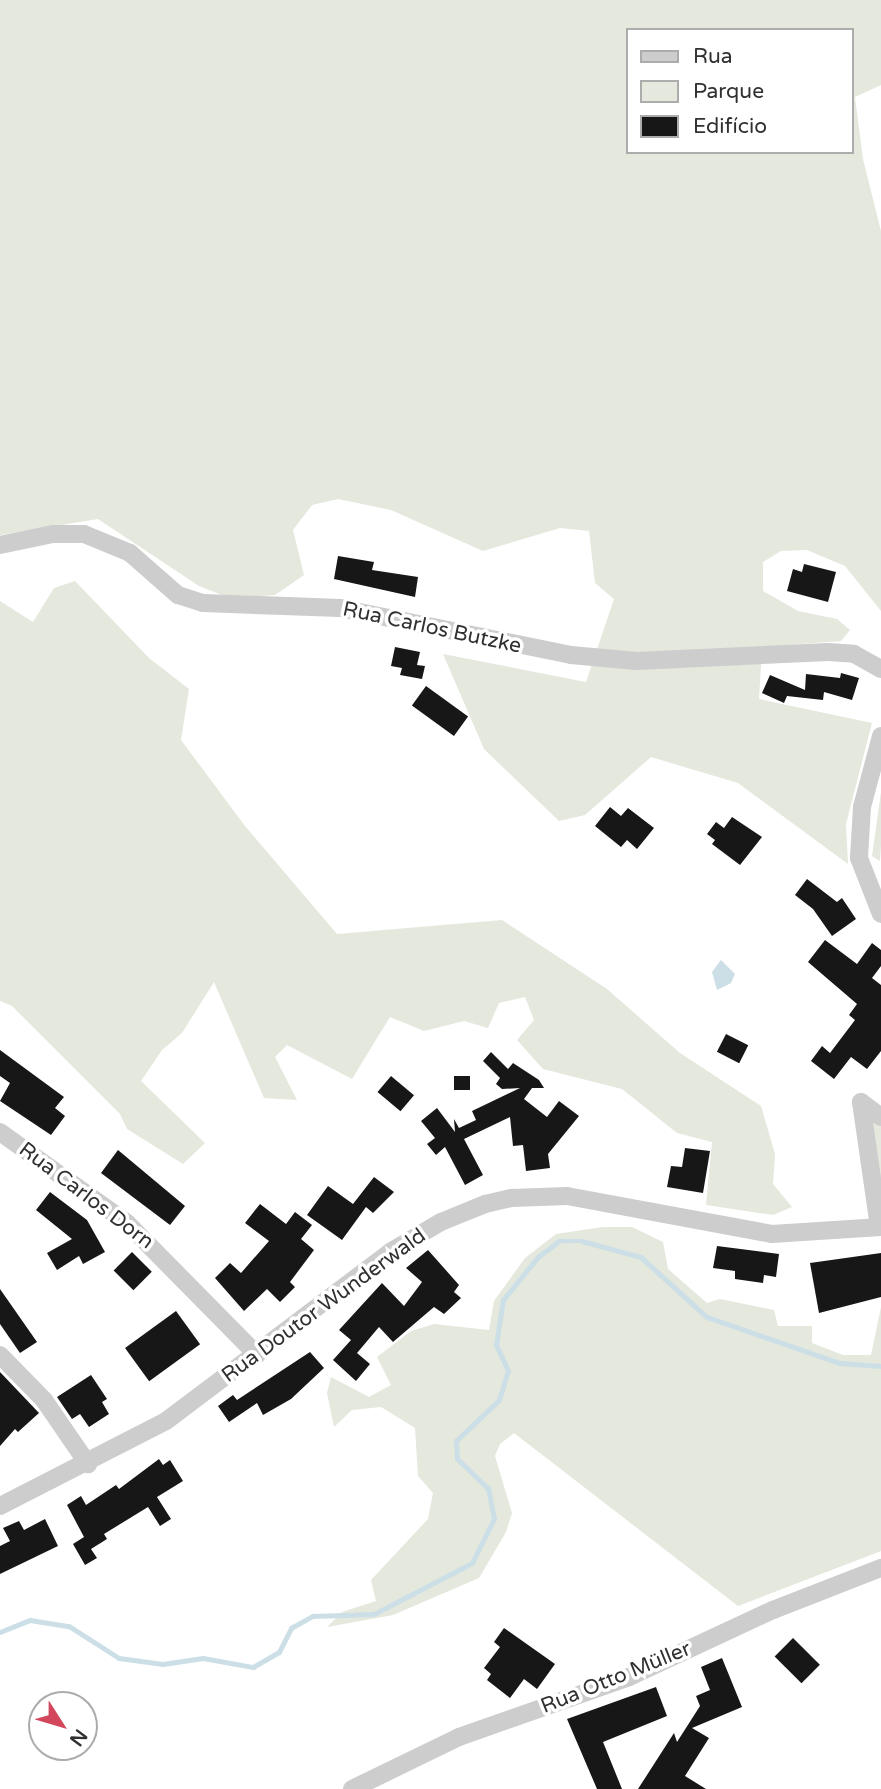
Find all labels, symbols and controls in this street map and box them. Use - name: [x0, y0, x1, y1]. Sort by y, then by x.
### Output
- legend: [626, 28, 853, 154]
- text: Rua: [693, 44, 733, 69]
- text: Parque: [693, 79, 764, 104]
- text: Edifício: [693, 114, 767, 139]
- street label: Rua Carlos Butzke: [340, 597, 524, 659]
- street label: Rua Carlos Dorn: [14, 1137, 158, 1255]
- street label: Rua Doutor Wunderwald: [217, 1224, 431, 1388]
- street label: Rua Otto Müller: [537, 1636, 695, 1720]
- north arrow: [28, 1691, 98, 1761]
- text: N: [65, 1725, 92, 1750]

